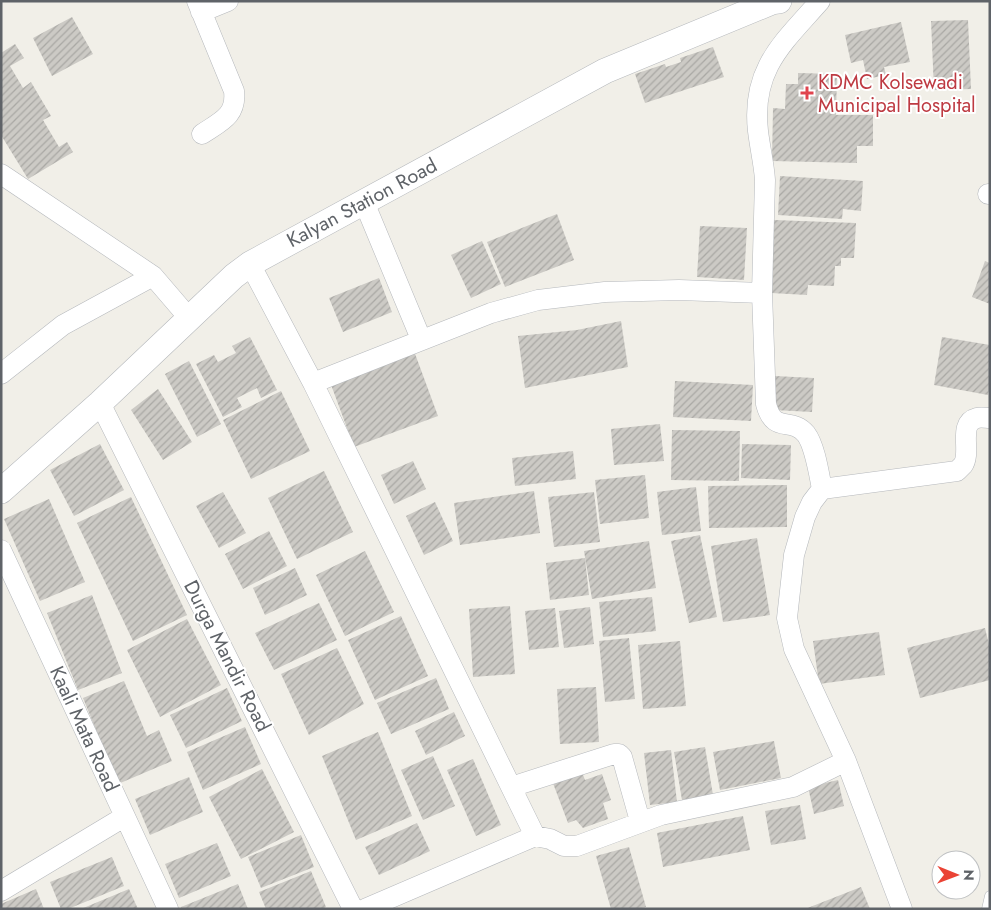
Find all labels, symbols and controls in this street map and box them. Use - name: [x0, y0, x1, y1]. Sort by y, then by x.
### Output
- place label: KDMC Kolsewadi Municipal Hospital: [818, 68, 976, 120]
- marker: KDMC Kolsewadi Municipal Hospital: [800, 86, 814, 100]
- street label: Kalyan Station Road: [282, 151, 442, 255]
- street label: Durga Mandir Road: [176, 575, 278, 737]
- street label: Kaali Mata Road: [42, 661, 126, 797]
- north arrow: [931, 850, 981, 900]
- text: N: [959, 869, 979, 881]

